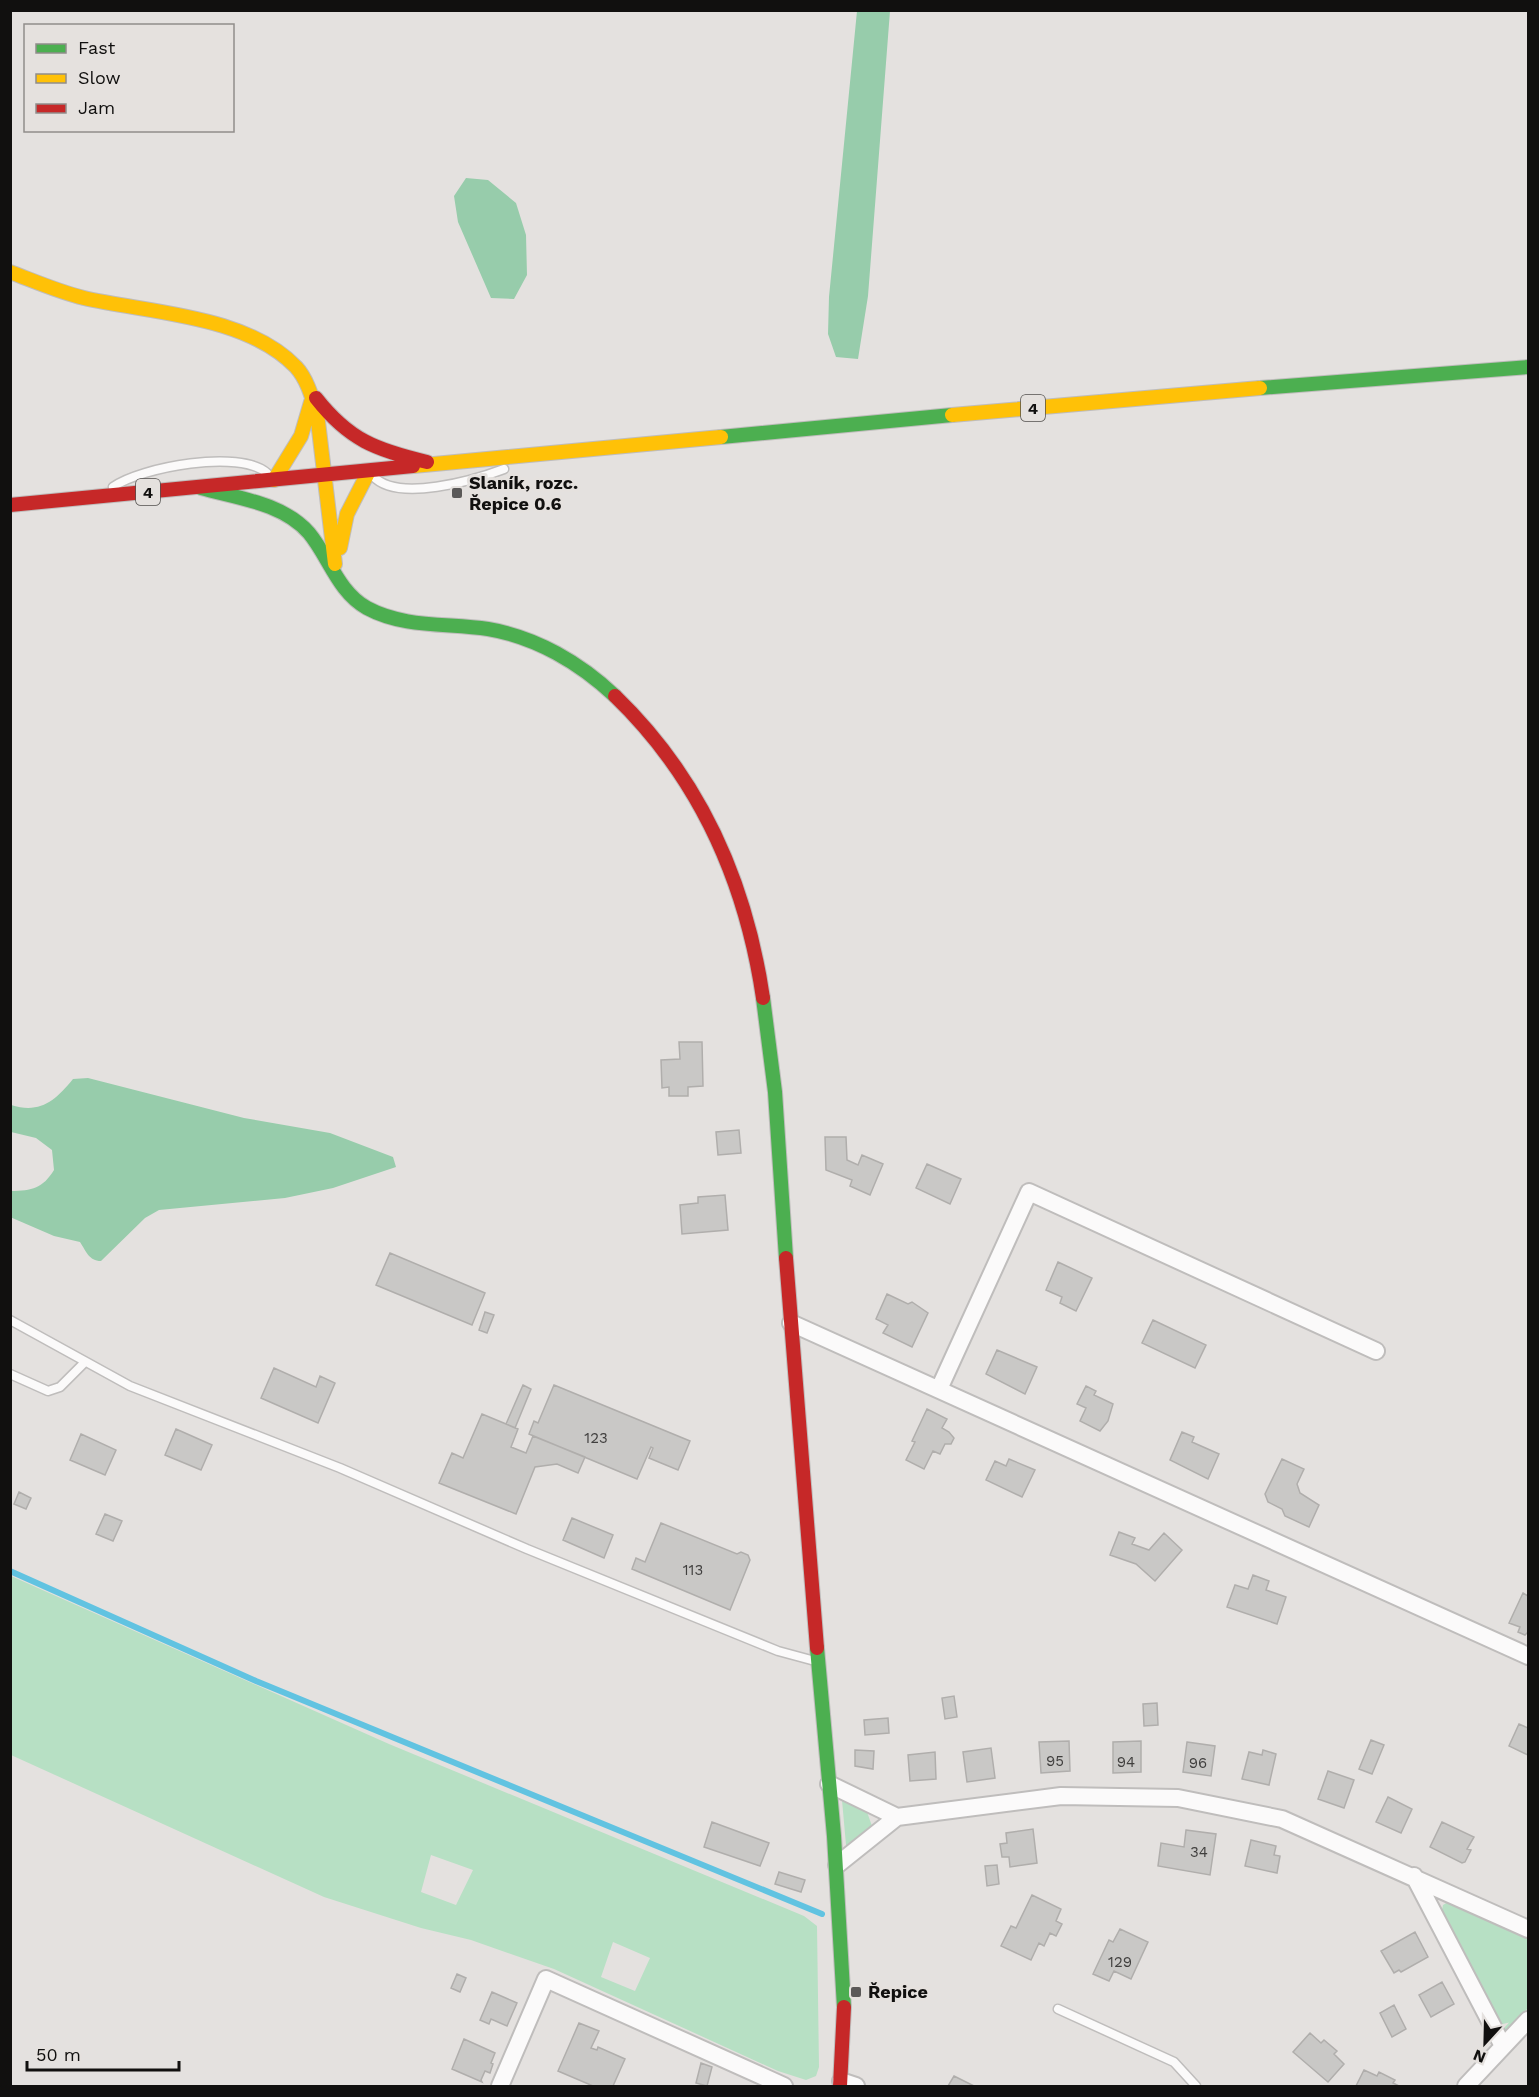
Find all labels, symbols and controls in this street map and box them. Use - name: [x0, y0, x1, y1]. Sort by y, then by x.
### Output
- legend: [24, 24, 234, 132]
- text: Fast: [78, 37, 116, 58]
- text: Slow: [78, 67, 121, 88]
- text: Jam: [78, 97, 115, 118]
- road number: 4: [1021, 395, 1045, 421]
- place label: Slaník, rozc. Řepice 0.6: [469, 472, 578, 514]
- road number: 4: [136, 479, 160, 505]
- marker: Slaník, rozc. Řepice 0.6: [450, 486, 464, 500]
- house number: 123: [584, 1429, 608, 1447]
- house number: 113: [683, 1561, 703, 1579]
- house number: 95: [1046, 1752, 1064, 1770]
- house number: 94: [1117, 1753, 1135, 1771]
- house number: 96: [1189, 1754, 1207, 1772]
- house number: 34: [1190, 1843, 1208, 1861]
- house number: 129: [1108, 1953, 1132, 1971]
- place label: Řepice: [868, 1981, 928, 2002]
- marker: Řepice: [849, 1985, 863, 1999]
- north arrow: [1455, 2013, 1515, 2073]
- scale bar: [27, 2034, 178, 2072]
- text: 50 m: [36, 2044, 81, 2065]
- text: N: [1471, 2045, 1489, 2067]

